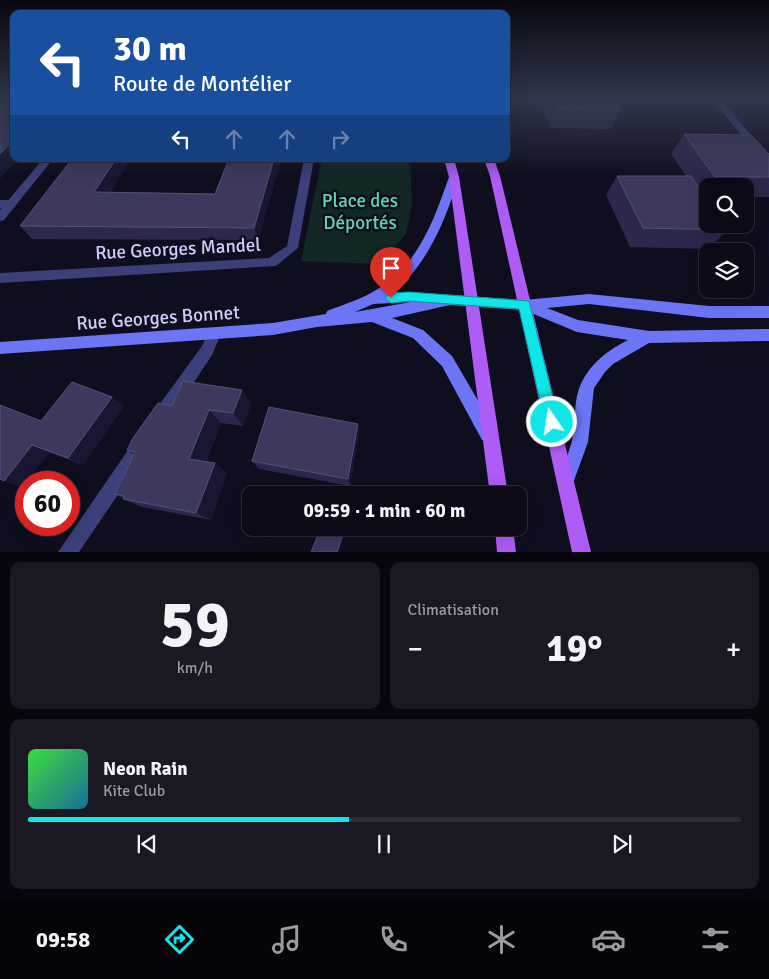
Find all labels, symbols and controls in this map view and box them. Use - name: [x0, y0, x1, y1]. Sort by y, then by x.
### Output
- text: 30 m: [113, 27, 187, 70]
- icon: left: [30, 30, 95, 95]
- text: Route de Montélier: [113, 70, 291, 97]
- icon: left: [167, 125, 195, 153]
- icon: ahead: [220, 125, 248, 153]
- icon: ahead: [273, 125, 301, 153]
- icon: right: [326, 125, 354, 153]
- map controls: [699, 178, 754, 298]
- button: search: [699, 178, 754, 233]
- park label: Place des Déportés: [322, 189, 398, 235]
- street label: Rue Georges Mandel: [94, 233, 262, 265]
- button: layers: [699, 243, 754, 298]
- pin: [370, 247, 412, 298]
- icon: arrive: [377, 254, 405, 282]
- street label: Rue Georges Bonnet: [75, 300, 241, 336]
- position arrow: [525, 395, 577, 447]
- speed limit sign: 60: [15, 471, 80, 536]
- text: 09:59 · 1 min · 60 m: [304, 499, 465, 523]
- text: 59: [160, 585, 230, 665]
- text: Climatisation: [408, 600, 499, 620]
- text: 19°: [546, 625, 602, 672]
- text: −: [408, 632, 423, 666]
- text: +: [726, 632, 741, 666]
- text: km/h: [177, 658, 213, 678]
- text: Neon Rain: [103, 757, 188, 781]
- text: Kite Club: [103, 781, 165, 801]
- icon: previous: [133, 830, 161, 858]
- icon: pause: [370, 830, 398, 858]
- icon: next: [608, 830, 636, 858]
- icon: directions: [162, 922, 197, 957]
- icon: music: [269, 922, 304, 957]
- icon: phone: [376, 922, 411, 957]
- icon: climate: [484, 922, 519, 957]
- icon: car: [591, 922, 626, 957]
- icon: filters: [698, 922, 733, 957]
- text: 09:58: [36, 926, 90, 953]

